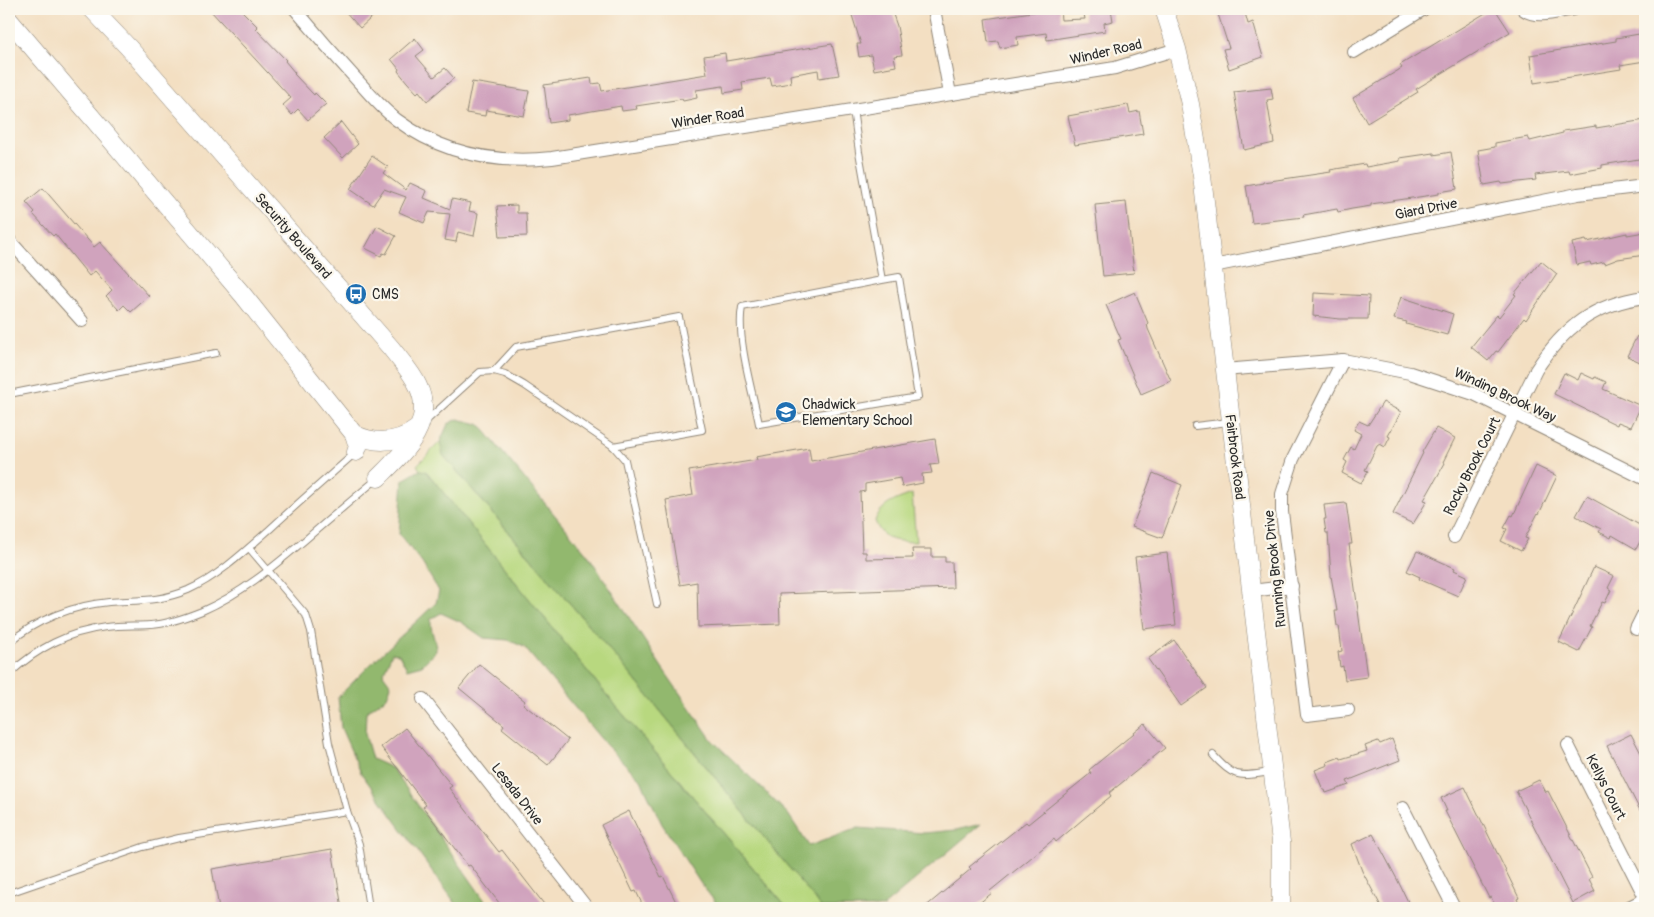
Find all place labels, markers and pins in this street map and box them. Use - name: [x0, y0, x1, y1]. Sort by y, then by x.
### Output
- bus stop icon: CMS: [344, 282, 368, 306]
- place label: CMS: [372, 286, 399, 303]
- place label: Chadwick Elementary School: [802, 396, 913, 429]
- school or university icon: Chadwick Elementary School: [774, 400, 798, 424]

